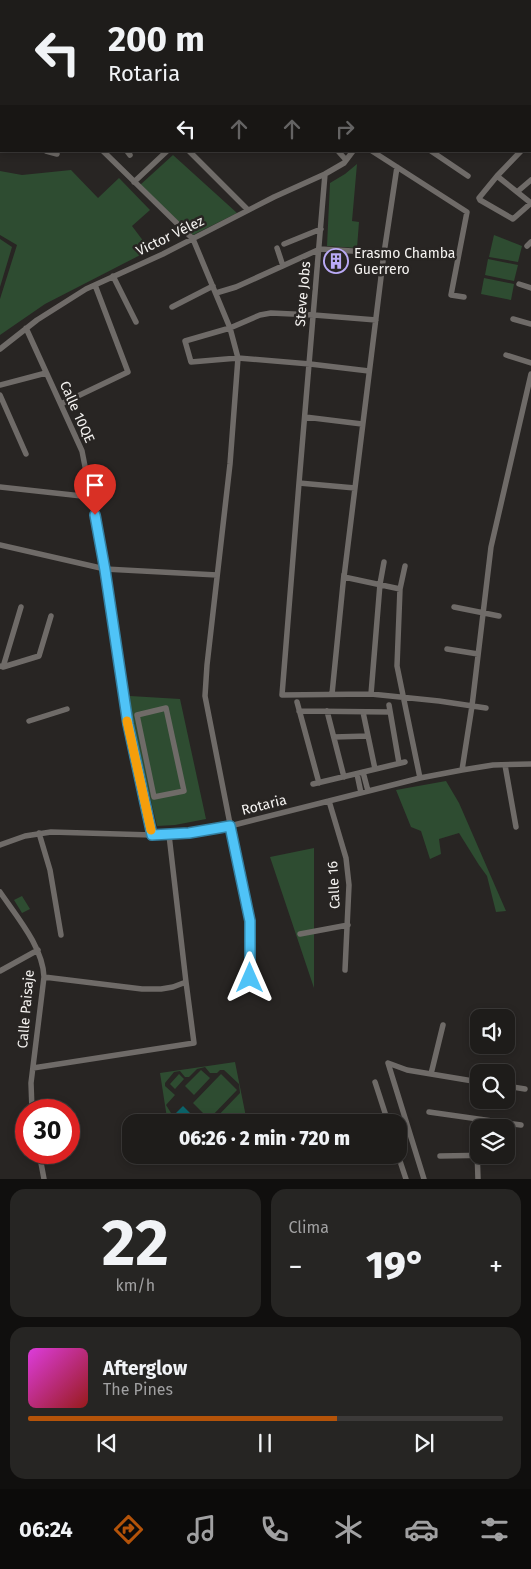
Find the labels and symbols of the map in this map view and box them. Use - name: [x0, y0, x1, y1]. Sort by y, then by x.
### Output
- street label: Victor Vélez: [133, 212, 207, 260]
- place label: Erasmo Chamba Guerrero: [354, 245, 455, 278]
- building icon: Erasmo Chamba Guerrero: [323, 248, 349, 274]
- street label: Steve Jobs: [292, 260, 314, 327]
- street label: Calle 10QE: [56, 379, 98, 445]
- pin: [74, 464, 116, 515]
- street label: Rotaria: [240, 791, 288, 819]
- street label: Calle 16: [324, 860, 344, 910]
- position arrow: [223, 951, 275, 1003]
- street label: Calle Paisaje: [14, 969, 38, 1049]
- speed limit sign: 30: [15, 1099, 80, 1164]

